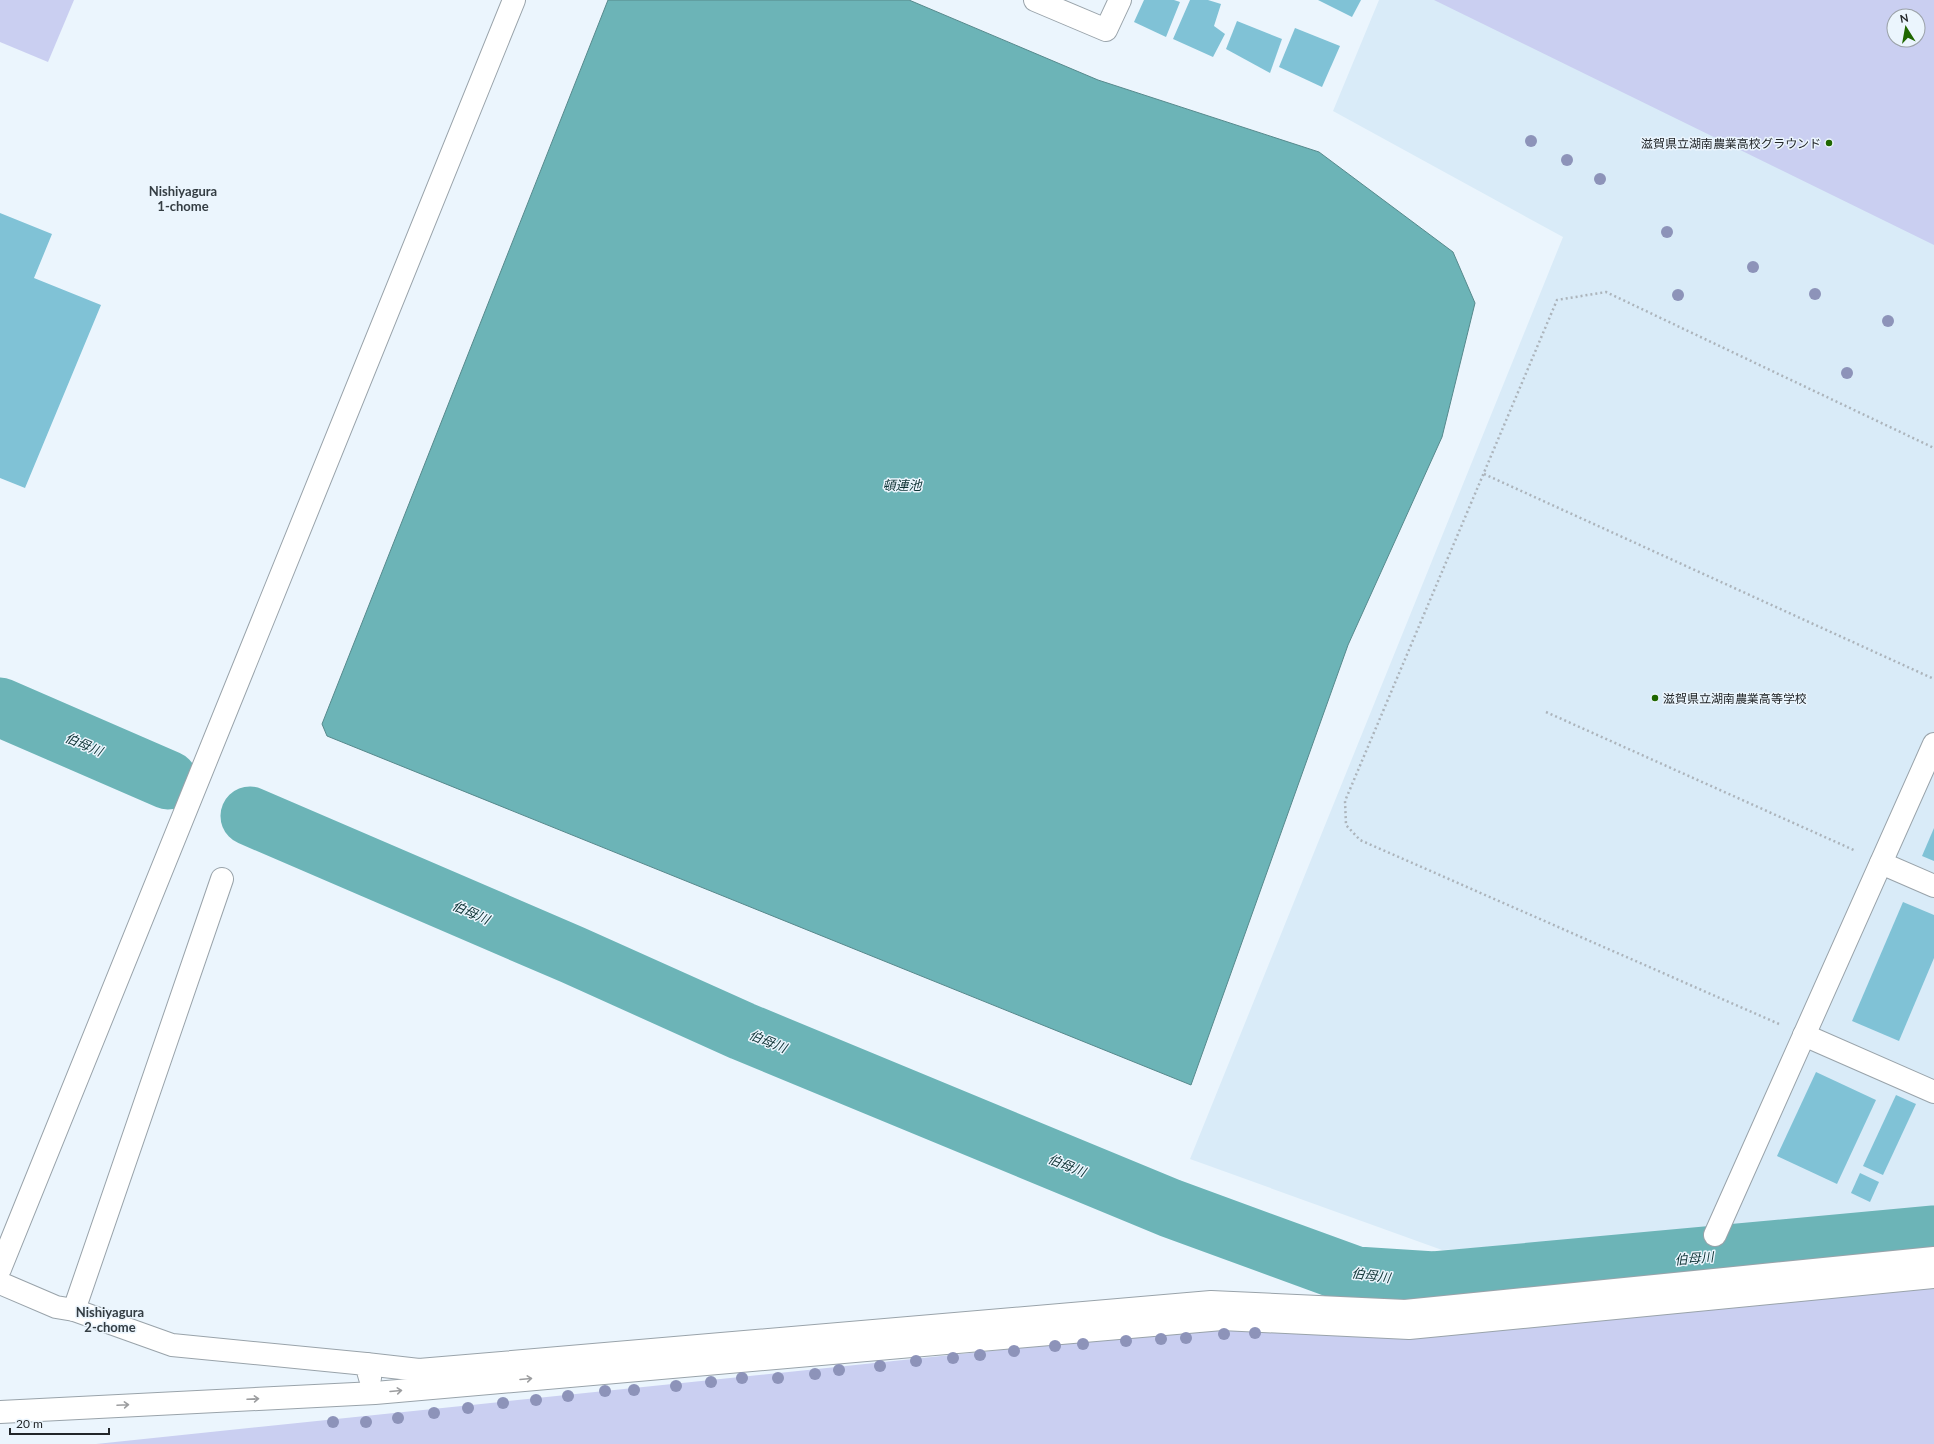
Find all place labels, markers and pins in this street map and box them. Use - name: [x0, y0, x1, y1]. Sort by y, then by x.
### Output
- place label: 滋賀県立湖南農業高校グラウンド: [1641, 136, 1821, 151]
- marker: 滋賀県立湖南農業高校グラウンド: [1824, 138, 1834, 148]
- place label: 滋賀県立湖南農業高等学校: [1663, 691, 1807, 706]
- marker: 滋賀県立湖南農業高等学校: [1650, 693, 1660, 703]

